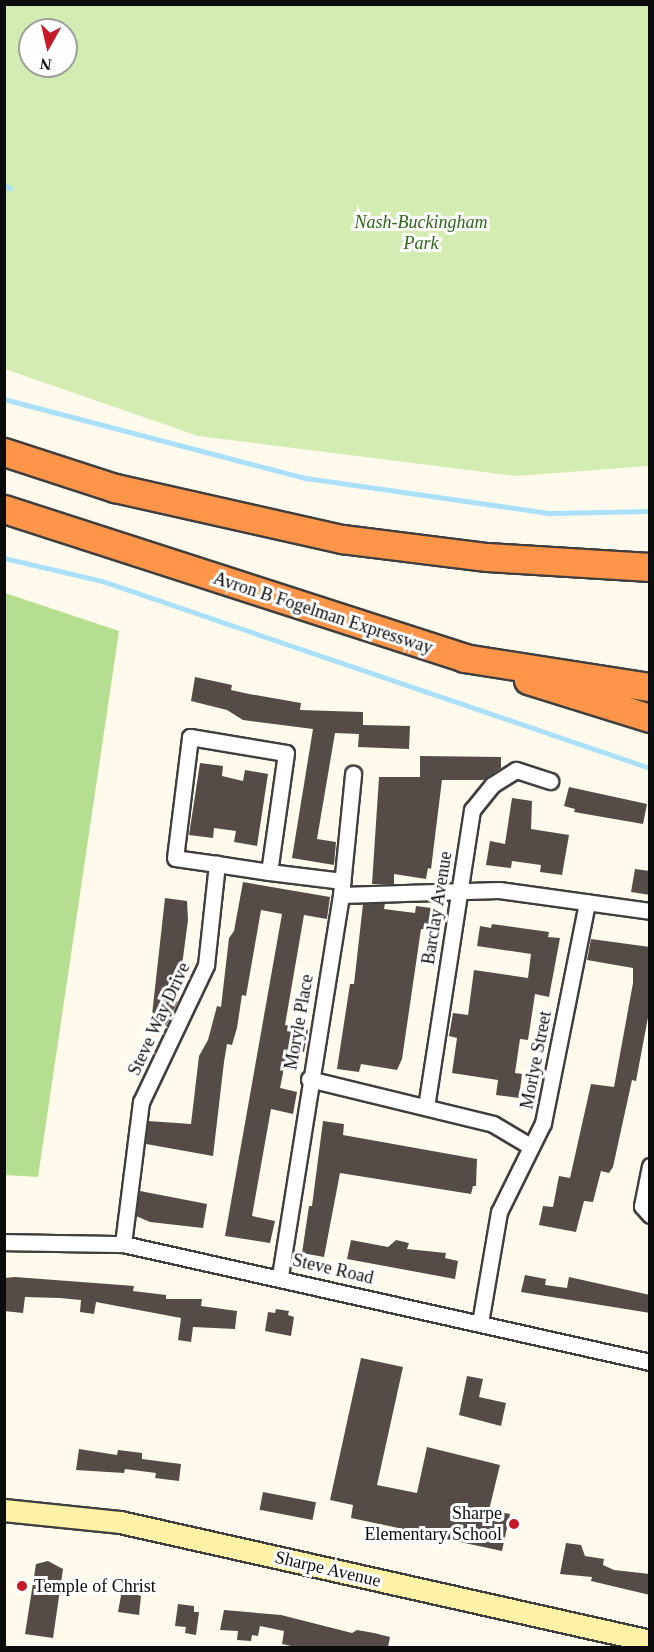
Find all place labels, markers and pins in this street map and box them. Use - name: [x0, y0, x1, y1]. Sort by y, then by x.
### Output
- place label: Sharpe Elementary School: [365, 1503, 502, 1546]
- marker: Sharpe Elementary School: [507, 1517, 521, 1531]
- place label: Temple of Christ: [34, 1575, 156, 1597]
- marker: Temple of Christ: [15, 1579, 29, 1593]

